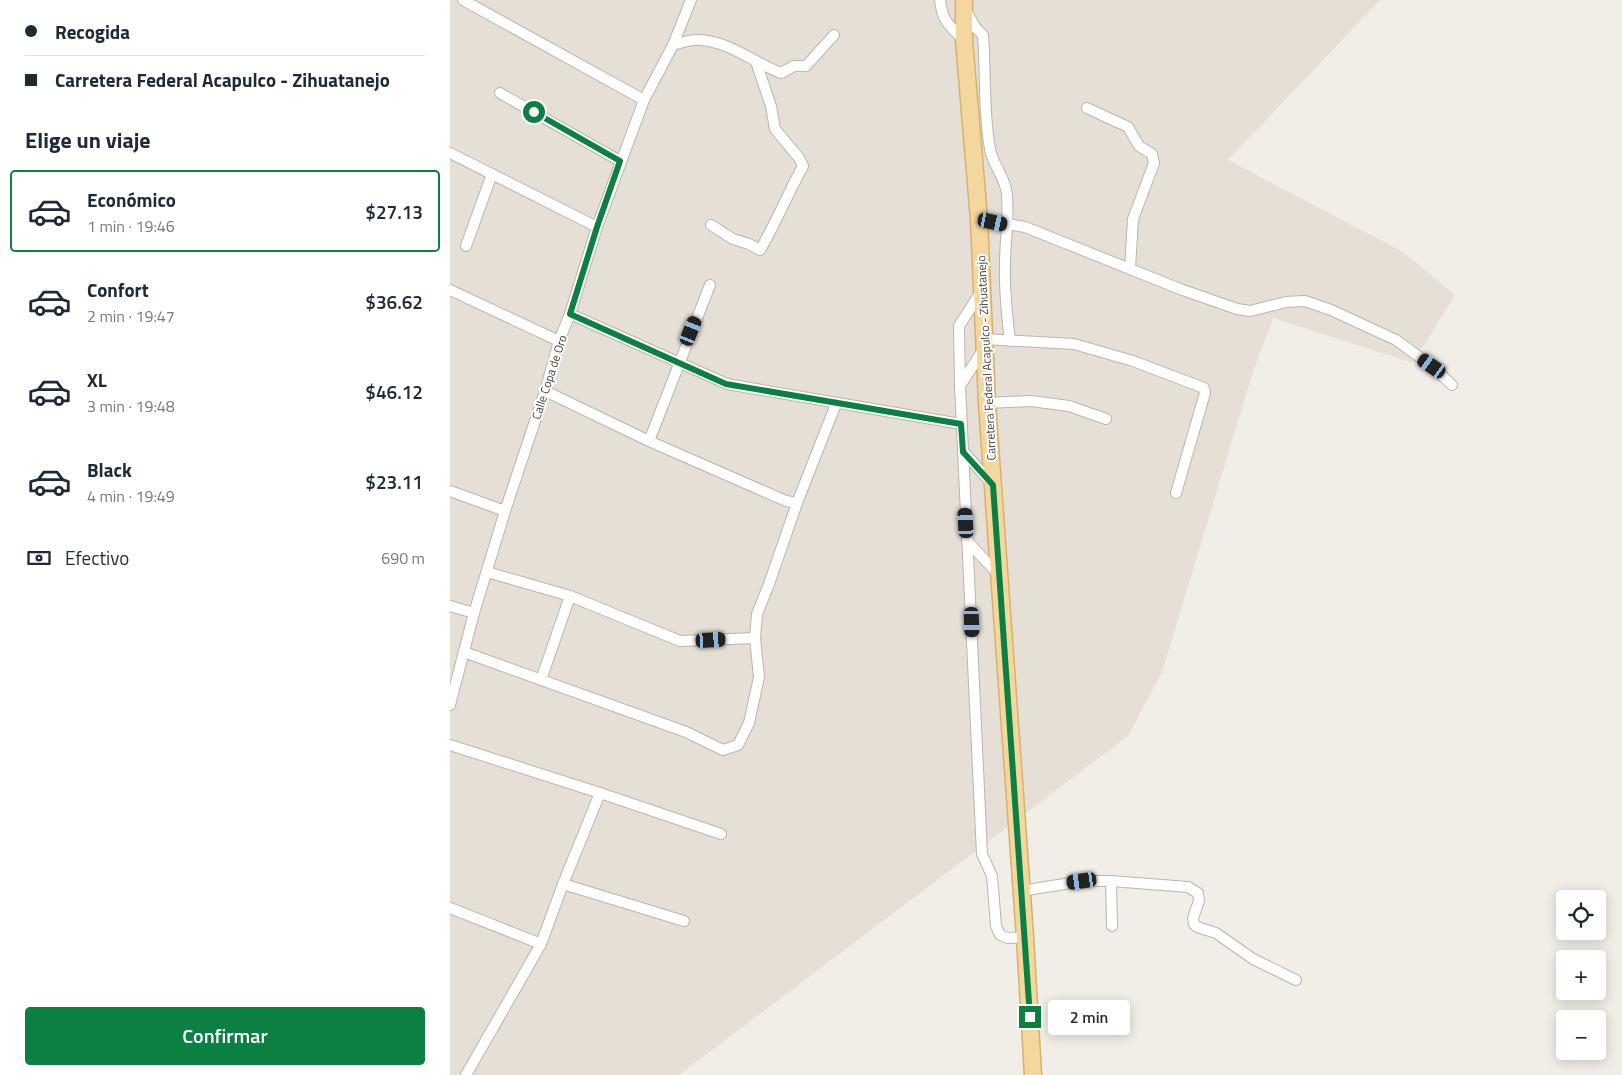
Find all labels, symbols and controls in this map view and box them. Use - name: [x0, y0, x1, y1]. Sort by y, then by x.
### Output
- text: Recogida: [55, 17, 130, 46]
- text: Carretera Federal Acapulco - Zihuatanejo: [55, 65, 390, 94]
- route start: [523, 101, 545, 123]
- text: Elige un viaje: [25, 123, 151, 157]
- text: Económico: [87, 185, 176, 214]
- icon: car: [27, 189, 72, 234]
- text: $27.13: [365, 197, 423, 226]
- car: [976, 212, 1009, 232]
- text: 1 min · 19:46: [87, 214, 175, 238]
- street label: Carretera Federal Acapulco - Zihuatanejo: [971, 255, 1001, 461]
- text: Confort: [87, 275, 149, 304]
- icon: car: [27, 279, 72, 324]
- text: $36.62: [365, 287, 423, 316]
- text: 2 min · 19:47: [87, 304, 175, 328]
- car: [678, 314, 703, 348]
- street label: Calle Copa de Oro: [526, 332, 572, 422]
- car: [1415, 351, 1448, 381]
- text: XL: [87, 365, 107, 394]
- icon: car: [27, 369, 72, 414]
- text: $46.12: [365, 377, 423, 406]
- text: 3 min · 19:48: [87, 394, 175, 418]
- text: Black: [87, 455, 132, 484]
- icon: car: [27, 459, 72, 504]
- text: $23.11: [365, 467, 423, 496]
- text: 4 min · 19:49: [87, 484, 175, 508]
- car: [957, 508, 974, 538]
- text: Efectivo: [65, 543, 129, 572]
- icon: cash: [25, 544, 53, 572]
- text: 690 m: [381, 546, 425, 570]
- car: [963, 607, 980, 637]
- car: [695, 632, 726, 648]
- car: [1066, 871, 1097, 891]
- map controls: [1556, 890, 1606, 1060]
- button: locate: [1556, 890, 1606, 940]
- button: +: [1556, 950, 1606, 1000]
- callout: 2 min: [1048, 1000, 1130, 1034]
- text: 2 min: [1070, 1005, 1108, 1029]
- route end: [1019, 1006, 1041, 1028]
- button: Confirmar: [25, 1007, 425, 1065]
- button: −: [1556, 1010, 1606, 1060]

